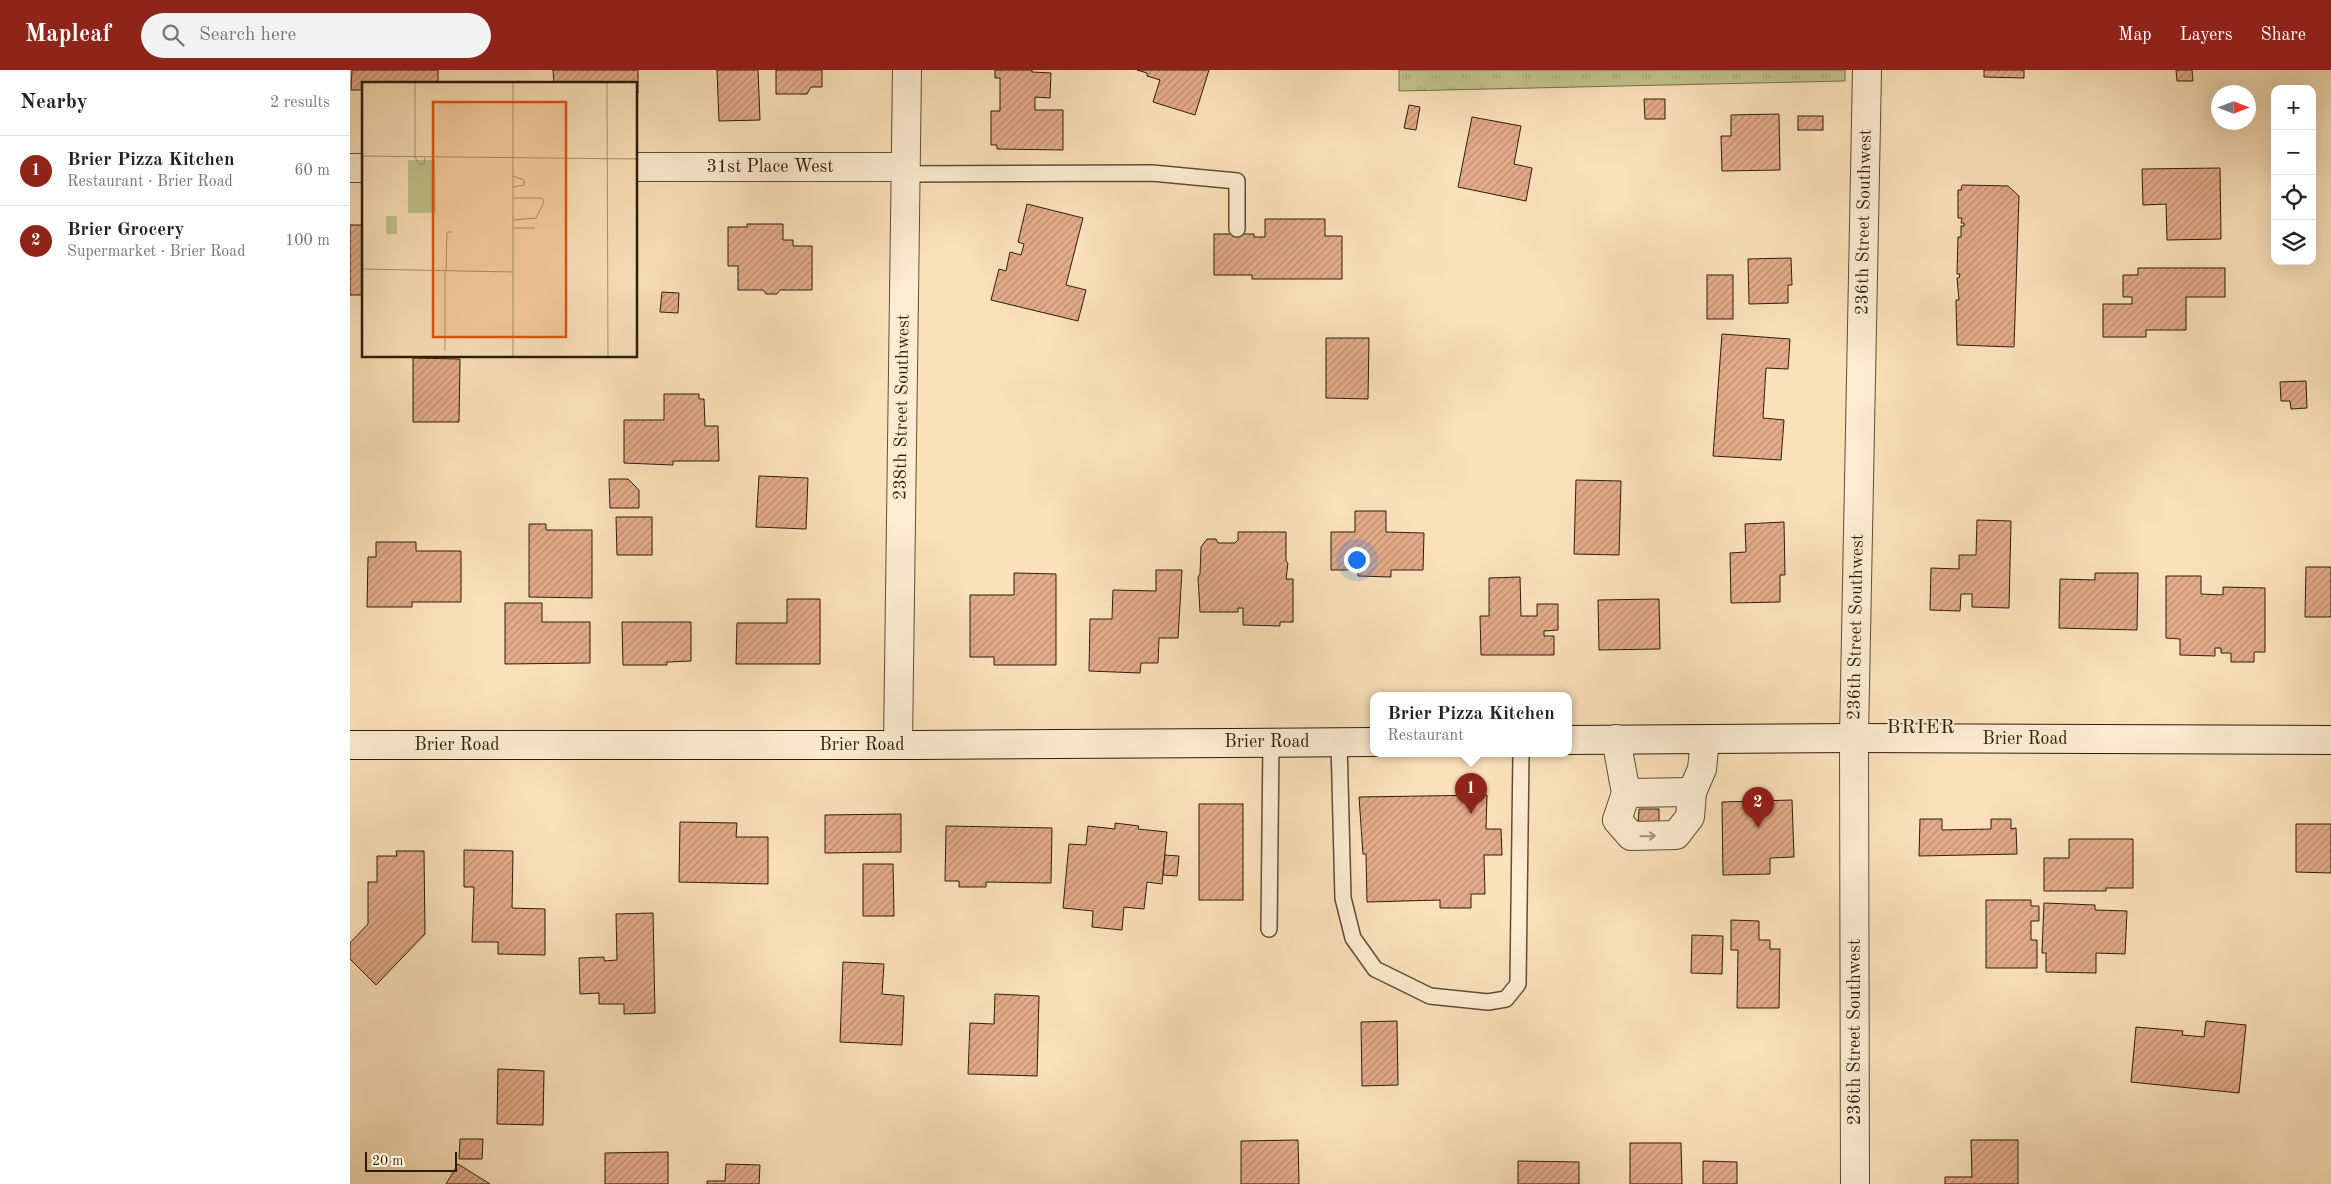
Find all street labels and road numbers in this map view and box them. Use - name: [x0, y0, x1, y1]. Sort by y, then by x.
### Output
- street label: 236th Street Southwest: [1853, 129, 1875, 315]
- street label: 31st Place West: [706, 158, 834, 176]
- street label: 238th Street Southwest: [891, 314, 913, 500]
- street label: 236th Street Southwest: [1845, 534, 1867, 720]
- street label: Brier Road: [1982, 730, 2068, 748]
- street label: Brier Road: [1224, 733, 1310, 751]
- street label: Brier Road: [414, 736, 500, 754]
- street label: Brier Road: [819, 736, 905, 754]
- street label: 236th Street Southwest: [1846, 939, 1864, 1125]

